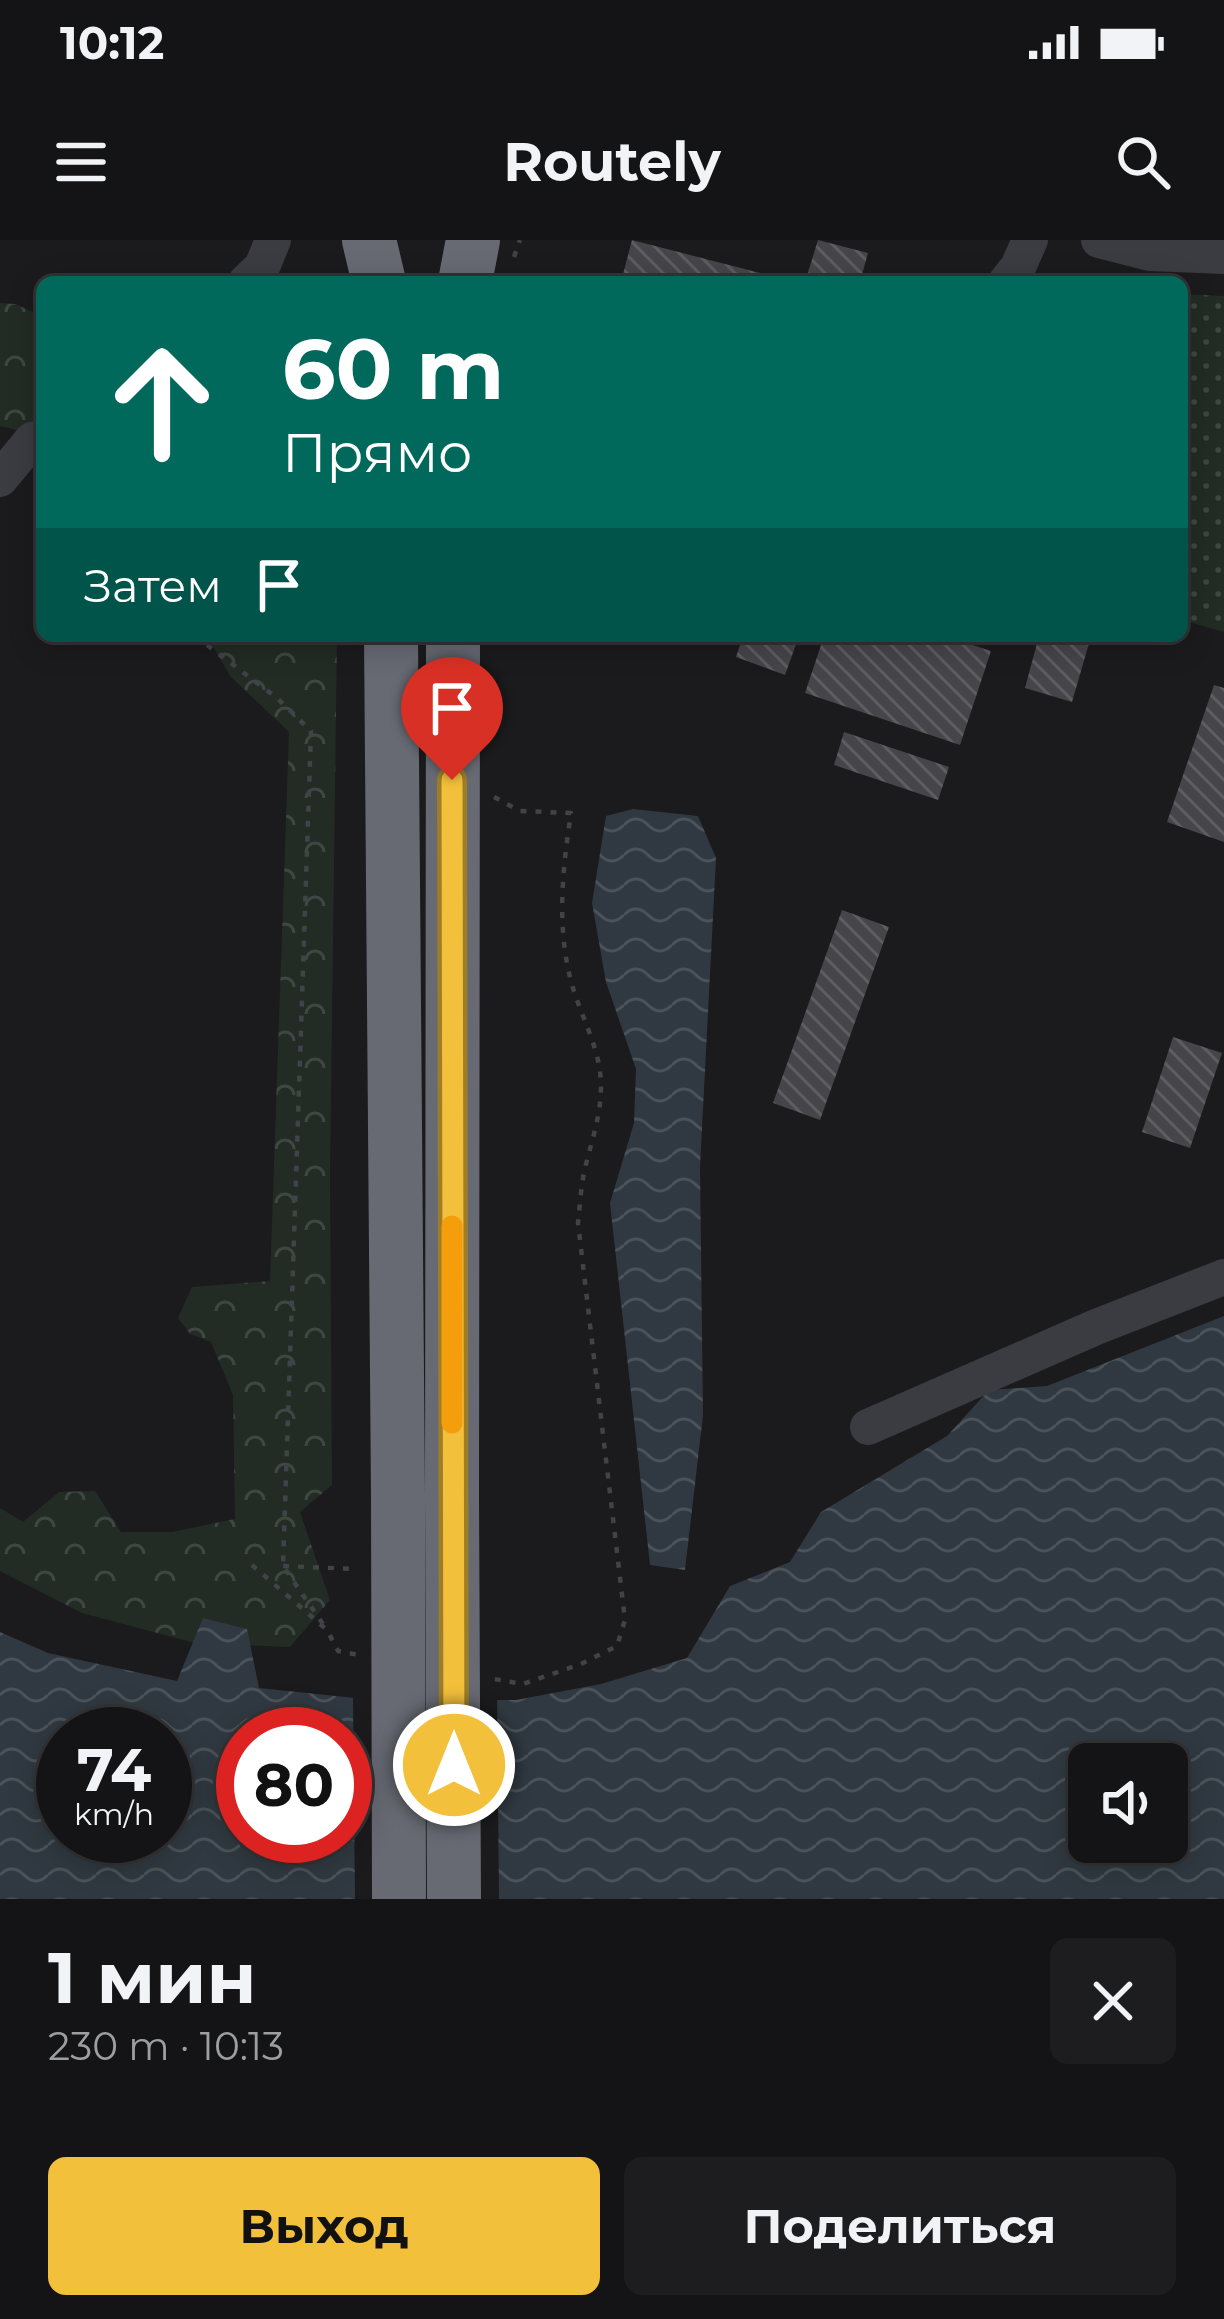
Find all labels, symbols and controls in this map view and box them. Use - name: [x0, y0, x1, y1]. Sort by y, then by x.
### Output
- text: 10:12: [60, 15, 164, 70]
- icon: menu: [48, 129, 114, 195]
- text: Routely: [503, 129, 721, 195]
- icon: search: [1110, 129, 1176, 195]
- text: 60 m: [282, 318, 504, 420]
- icon: ahead: [84, 324, 240, 480]
- text: Прямо: [282, 420, 472, 486]
- icon: arrive: [246, 552, 312, 618]
- text: Затем: [84, 558, 222, 613]
- pin: [401, 657, 503, 780]
- icon: arrive: [419, 675, 485, 741]
- position arrow: [391, 1702, 517, 1828]
- speed limit sign: 80: [216, 1707, 372, 1863]
- text: 74: [77, 1733, 151, 1806]
- map controls: [1068, 1743, 1188, 1863]
- button: sound: [1068, 1743, 1188, 1863]
- text: km/h: [74, 1796, 154, 1833]
- text: 1 мин: [48, 1933, 256, 2021]
- button: close: [1050, 1938, 1176, 2064]
- text: 230 m · 10:13: [48, 2022, 284, 2070]
- button: Выход: [48, 2157, 600, 2295]
- button: Поделиться: [624, 2157, 1176, 2295]

